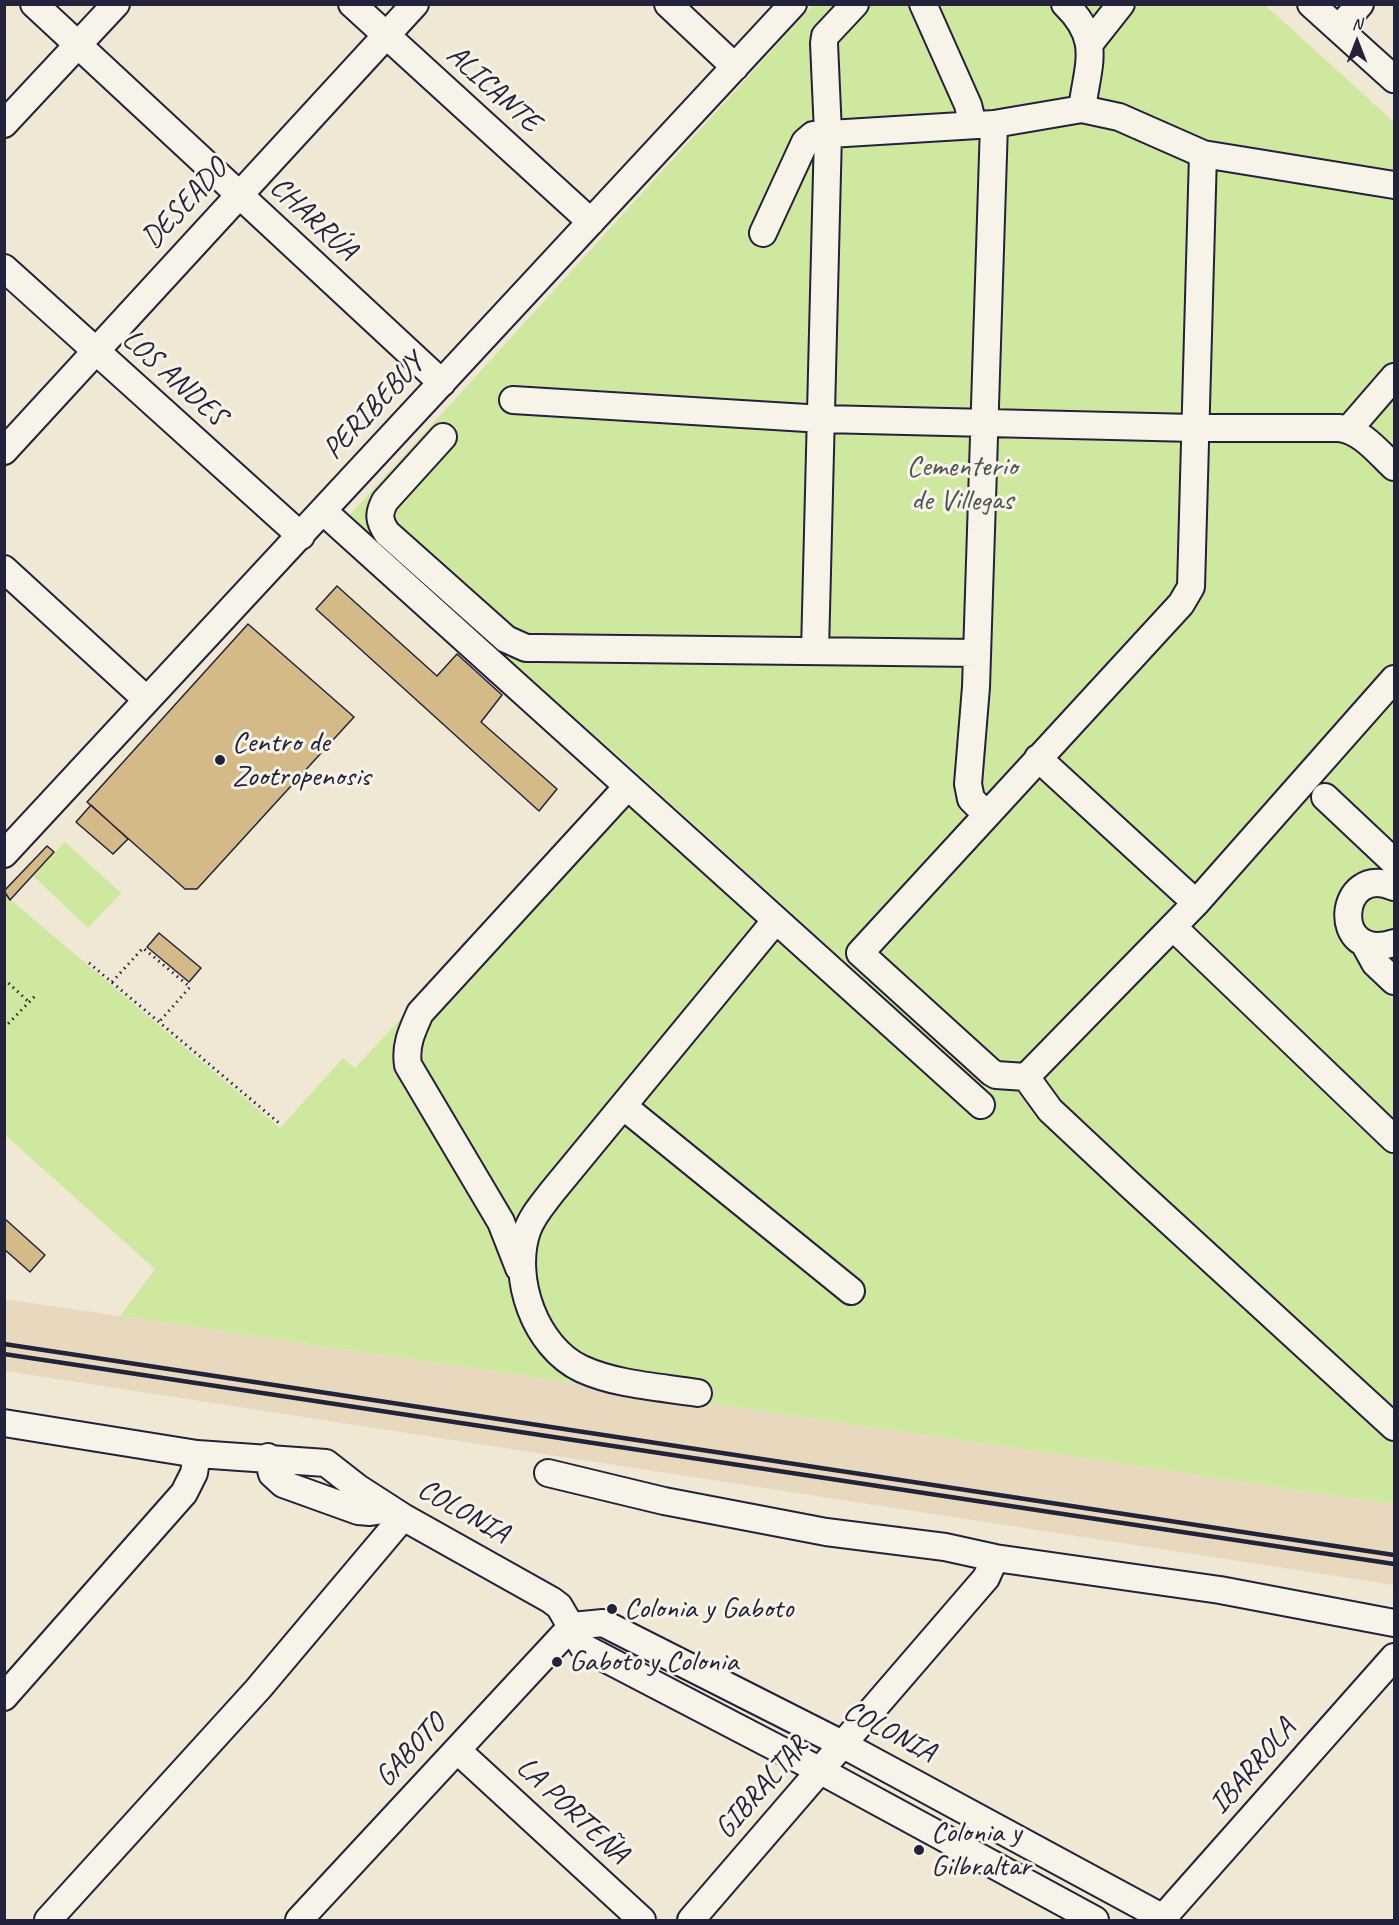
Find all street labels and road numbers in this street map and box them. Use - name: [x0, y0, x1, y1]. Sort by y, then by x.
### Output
- street label: ALICANTE: [439, 38, 547, 140]
- street label: DESEADO: [135, 152, 235, 256]
- street label: CHARRÚA: [262, 170, 364, 268]
- street label: LOS ANDES: [114, 322, 234, 434]
- street label: PERIBEBUY: [316, 346, 432, 468]
- street label: COLONIA: [411, 1472, 515, 1552]
- street label: COLONIA: [837, 1693, 941, 1771]
- street label: GABOTO: [368, 1707, 454, 1795]
- street label: IBARROLA: [1202, 1712, 1304, 1822]
- street label: GIBRALTAR: [708, 1729, 816, 1847]
- street label: LA PORTEÑA: [508, 1750, 636, 1872]

